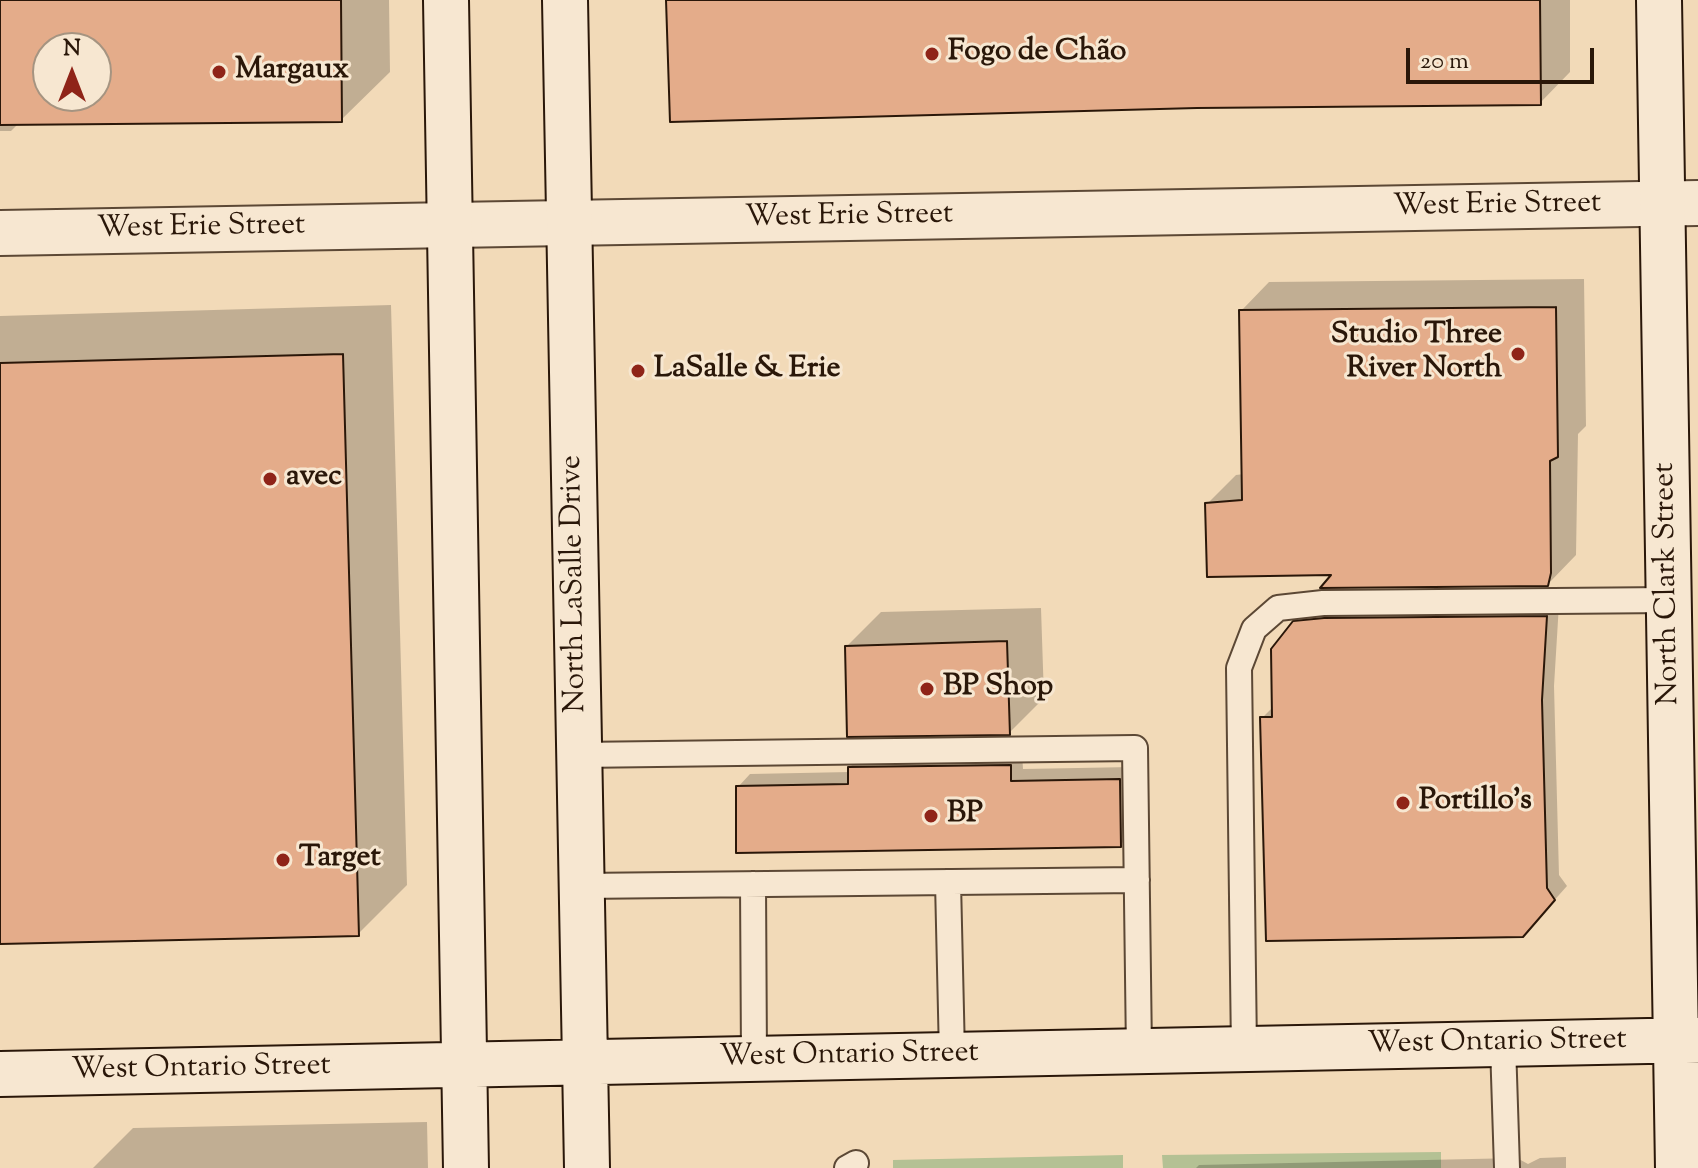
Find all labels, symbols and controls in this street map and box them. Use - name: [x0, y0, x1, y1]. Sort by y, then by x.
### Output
- north arrow: [32, 32, 112, 112]
- scale bar: [1410, 32, 1598, 82]
- text: N: [63, 34, 81, 66]
- place label: Fogo de Chão: [948, 36, 1127, 72]
- marker: Fogo de Chão: [923, 45, 941, 63]
- text: 20 m: [1420, 45, 1469, 79]
- place label: Margaux: [235, 54, 349, 90]
- marker: Margaux: [210, 63, 228, 81]
- street label: West Erie Street: [1393, 187, 1601, 227]
- street label: West Erie Street: [745, 198, 953, 238]
- street label: West Erie Street: [97, 209, 305, 249]
- place label: Studio Three River North: [1331, 319, 1502, 390]
- marker: Studio Three River North: [1509, 345, 1527, 363]
- place label: LaSalle & Erie: [654, 353, 841, 389]
- marker: LaSalle & Erie: [629, 362, 647, 380]
- street label: North LaSalle Drive: [556, 455, 596, 713]
- place label: avec: [286, 461, 342, 497]
- street label: North Clark Street: [1649, 462, 1689, 706]
- marker: avec: [261, 470, 279, 488]
- place label: BP Shop: [943, 671, 1053, 707]
- marker: BP Shop: [918, 680, 936, 698]
- place label: Portillo's: [1419, 785, 1532, 821]
- marker: Portillo's: [1394, 794, 1412, 812]
- place label: BP: [947, 798, 983, 834]
- marker: BP: [922, 807, 940, 825]
- place label: Target: [299, 842, 381, 878]
- marker: Target: [274, 851, 292, 869]
- street label: West Ontario Street: [1367, 1024, 1627, 1064]
- street label: West Ontario Street: [719, 1037, 979, 1077]
- street label: West Ontario Street: [71, 1050, 331, 1090]

